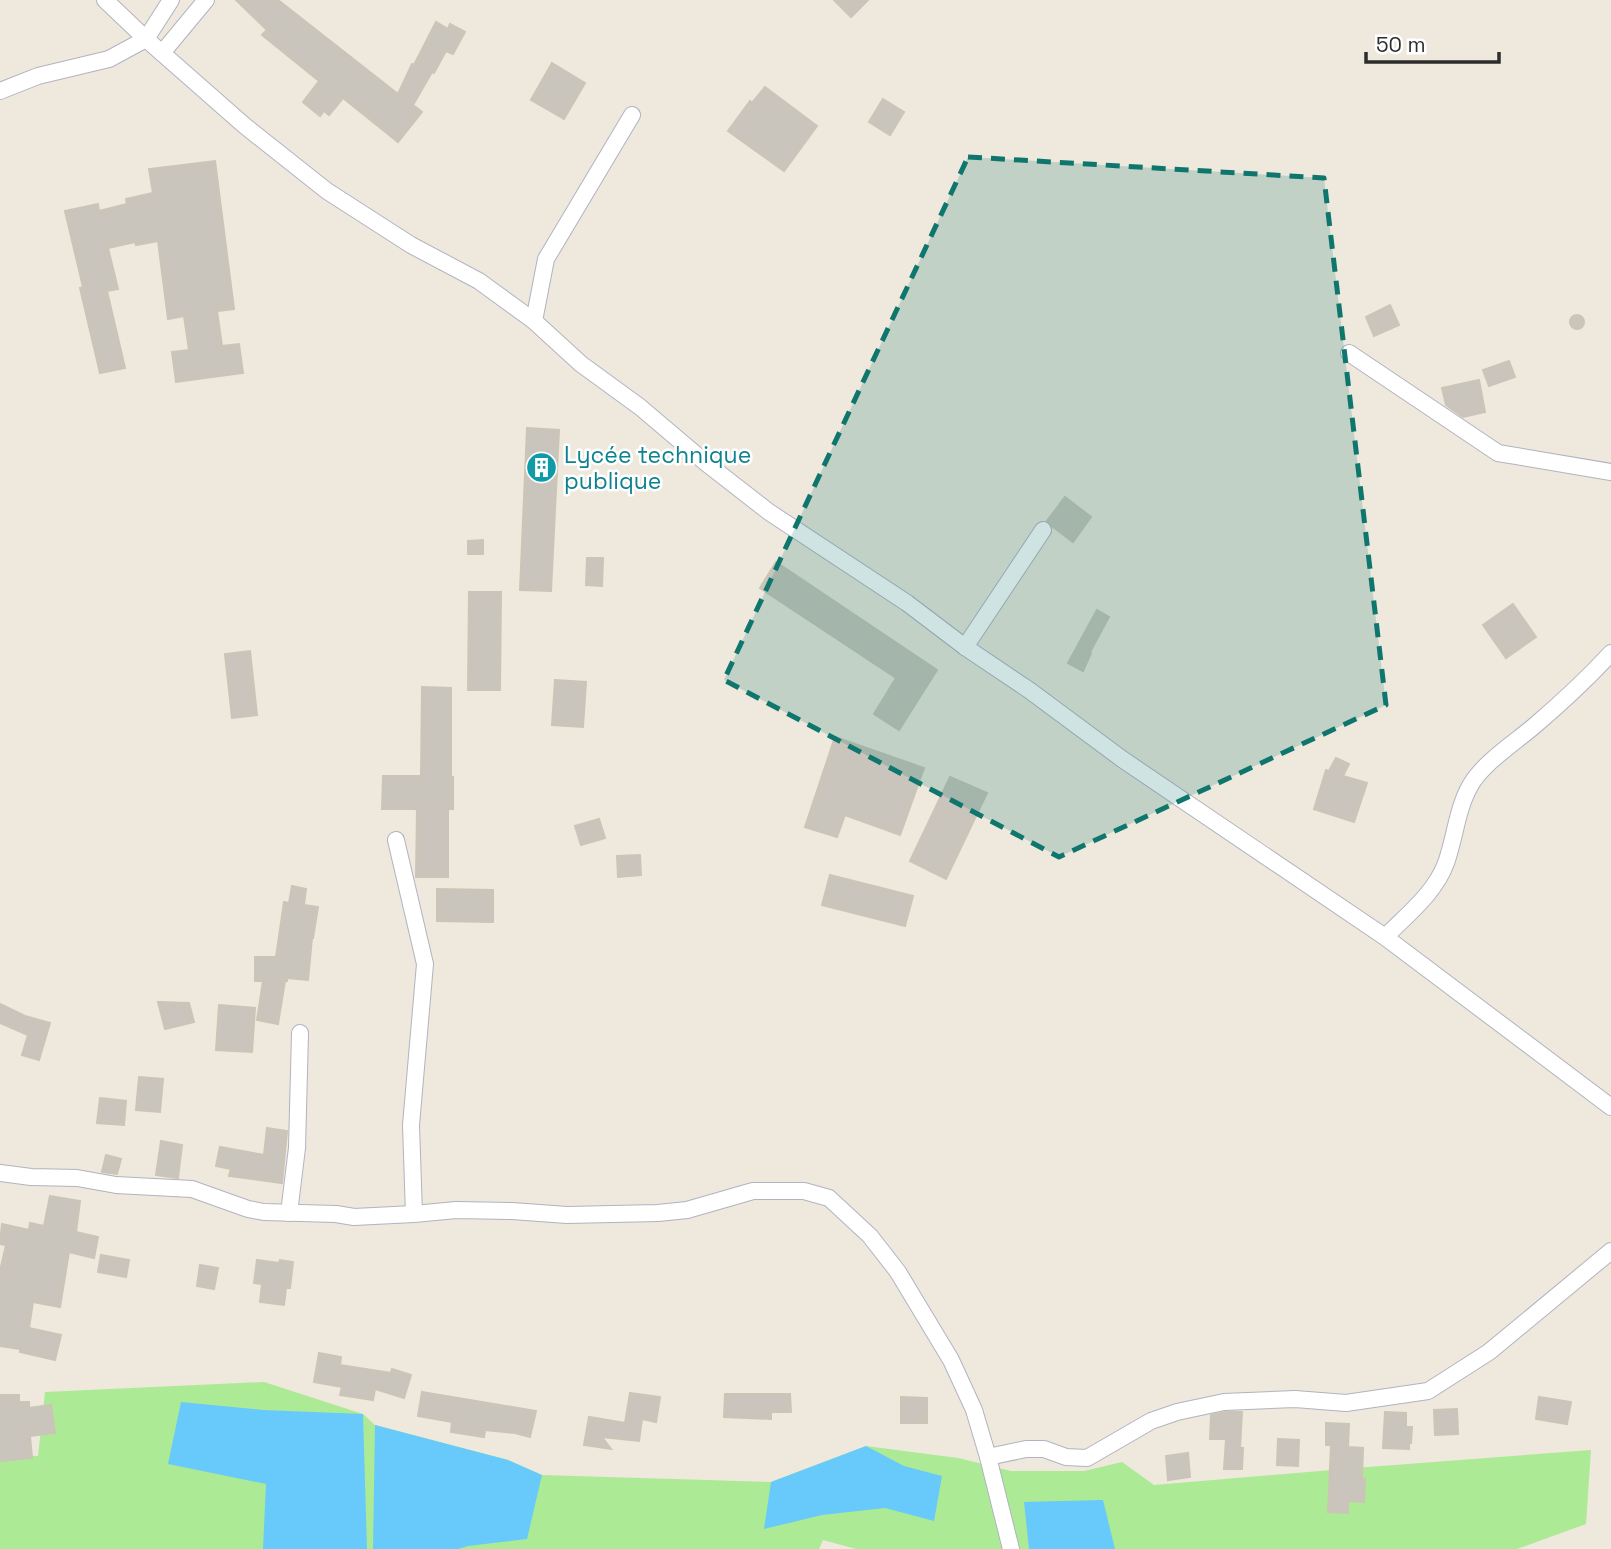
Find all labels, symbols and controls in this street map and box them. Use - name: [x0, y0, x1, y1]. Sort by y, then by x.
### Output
- scale bar: [1366, 21, 1499, 65]
- text: 50 m: [1376, 31, 1426, 58]
- place label: Lycée technique publique: [564, 440, 751, 496]
- building icon: Lycée technique publique: [524, 451, 558, 485]

